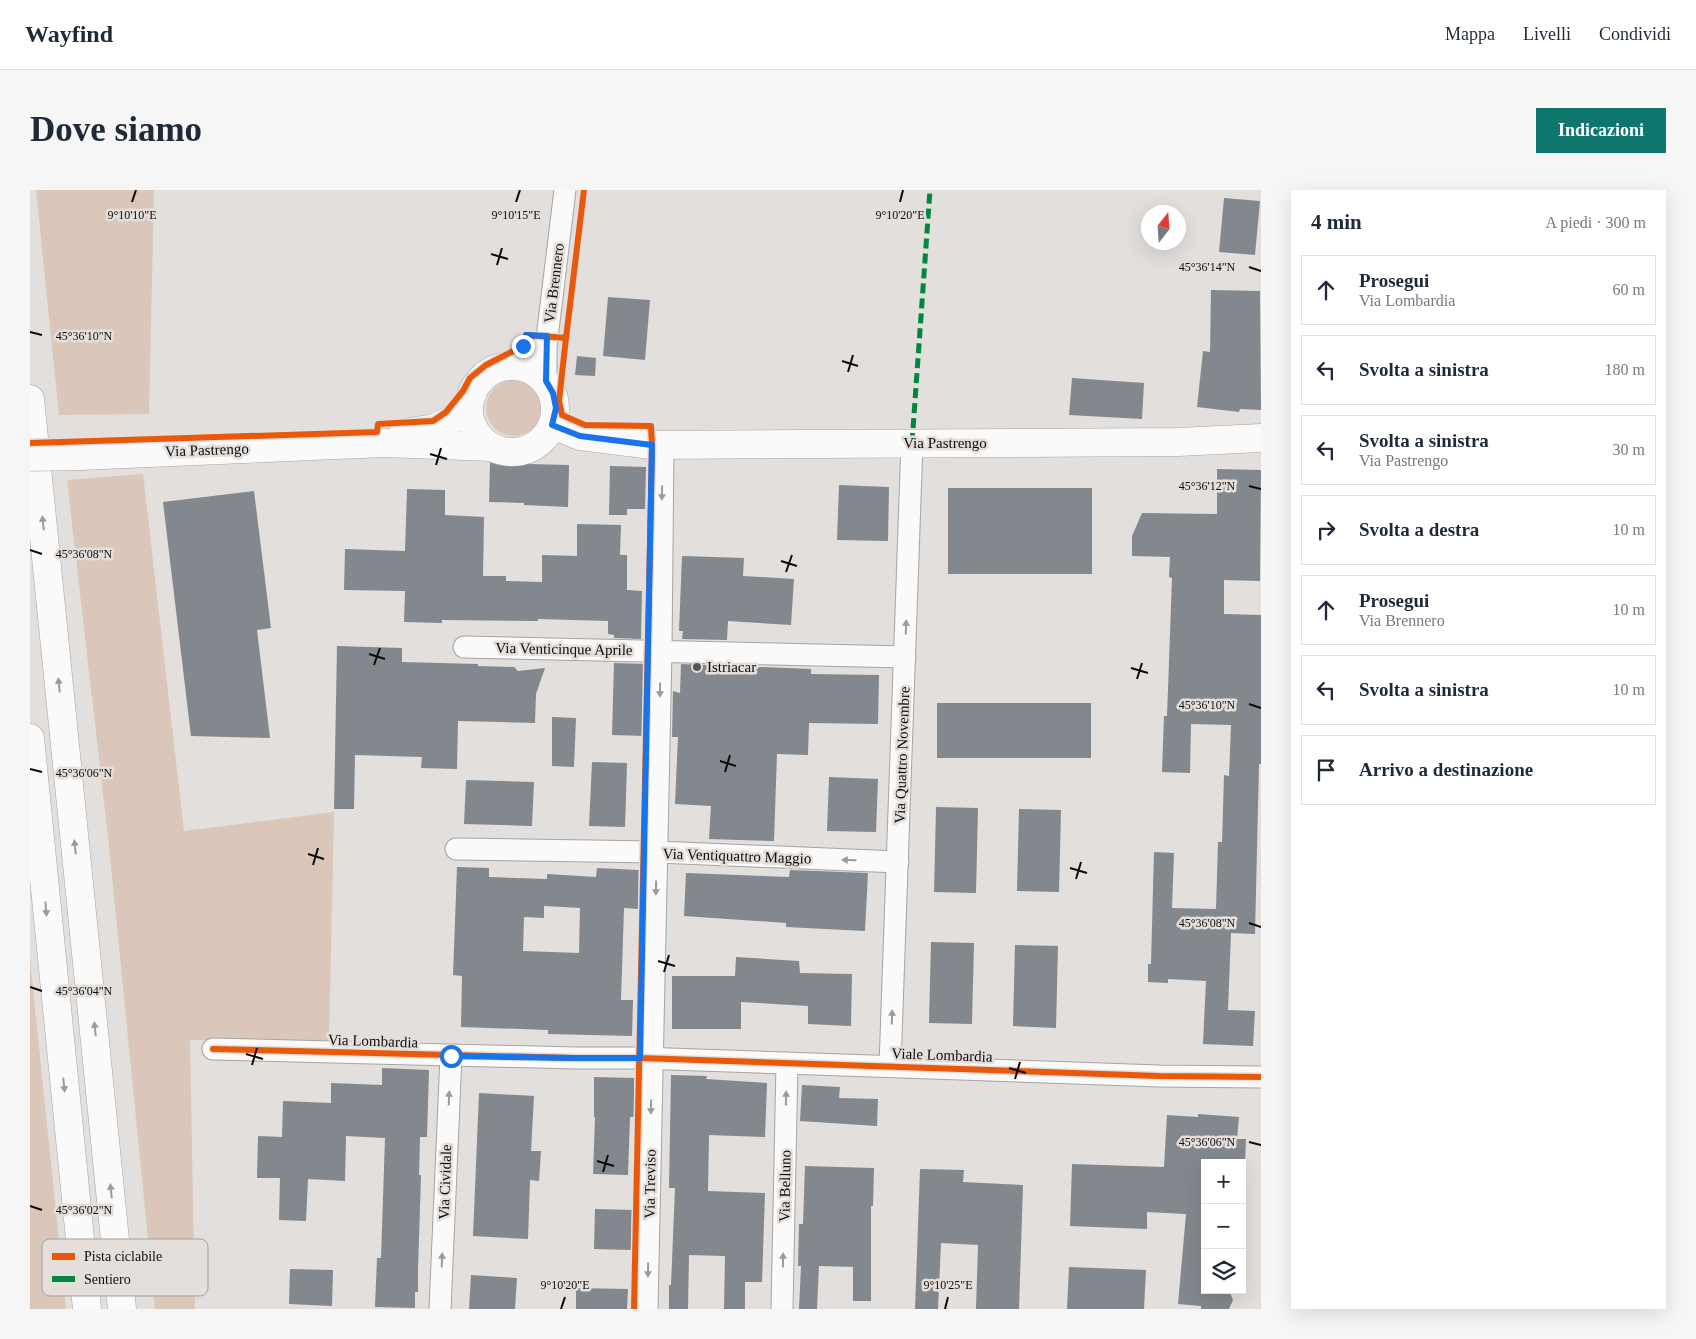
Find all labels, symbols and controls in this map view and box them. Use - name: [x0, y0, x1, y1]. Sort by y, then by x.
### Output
- text: Wayfind: [25, 21, 113, 47]
- text: Mappa: [1445, 24, 1495, 44]
- text: Livelli: [1523, 24, 1571, 44]
- text: Condividi: [1599, 24, 1671, 44]
- button: Indicazioni: [1536, 108, 1666, 153]
- text: Dove siamo: [30, 110, 202, 149]
- north arrow: [1141, 205, 1186, 250]
- text: 9°10'10"E: [107, 208, 157, 222]
- text: 9°10'15"E: [491, 208, 541, 222]
- text: 9°10'20"E: [875, 208, 925, 222]
- text: 4 min: [1311, 210, 1362, 234]
- text: A piedi · 300 m: [1546, 214, 1646, 231]
- street label: Via Brennero: [541, 242, 567, 324]
- text: 45°36'14"N: [1179, 260, 1236, 274]
- text: Prosegui: [1359, 270, 1429, 291]
- icon: ahead: [1312, 276, 1340, 304]
- text: 60 m: [1613, 281, 1645, 298]
- text: Via Lombardia: [1359, 292, 1455, 309]
- text: 45°36'10"N: [56, 329, 113, 343]
- route end: [512, 335, 535, 358]
- icon: left: [1312, 356, 1340, 384]
- text: Svolta a sinistra: [1359, 359, 1489, 380]
- text: 180 m: [1605, 361, 1645, 378]
- text: Svolta a sinistra: [1359, 430, 1489, 451]
- street label: Via Pastrengo: [903, 435, 987, 451]
- icon: left: [1312, 436, 1340, 464]
- street label: Via Pastrengo: [165, 441, 249, 459]
- text: 30 m: [1613, 441, 1645, 458]
- text: Via Pastrengo: [1359, 452, 1448, 469]
- text: 45°36'12"N: [1179, 479, 1236, 493]
- one-way arrow: [658, 485, 666, 501]
- one-way arrow: [38, 515, 46, 531]
- icon: right: [1312, 516, 1340, 544]
- text: Svolta a destra: [1359, 519, 1479, 540]
- text: 10 m: [1613, 521, 1645, 538]
- text: 45°36'08"N: [56, 547, 113, 561]
- text: Prosegui: [1359, 590, 1429, 611]
- icon: ahead: [1312, 596, 1340, 624]
- text: 10 m: [1613, 601, 1645, 618]
- text: Via Brennero: [1359, 612, 1445, 629]
- one-way arrow: [902, 619, 910, 635]
- street label: Via Venticinque Aprile: [495, 640, 633, 658]
- place label: Istriacar: [707, 659, 756, 675]
- marker: Istriacar: [691, 661, 703, 673]
- icon: left: [1312, 676, 1340, 704]
- one-way arrow: [55, 677, 63, 693]
- text: Svolta a sinistra: [1359, 679, 1489, 700]
- text: 10 m: [1613, 681, 1645, 698]
- one-way arrow: [656, 682, 664, 698]
- street label: Via Quattro Novembre: [892, 686, 912, 824]
- text: 45°36'10"N: [1179, 698, 1236, 712]
- icon: arrive: [1312, 756, 1340, 784]
- text: Arrivo a destinazione: [1359, 759, 1533, 780]
- text: 45°36'06"N: [56, 766, 113, 780]
- one-way arrow: [71, 838, 79, 854]
- street label: Via Ventiquattro Maggio: [662, 845, 812, 867]
- one-way arrow: [841, 856, 857, 864]
- one-way arrow: [652, 880, 660, 896]
- one-way arrow: [42, 901, 50, 917]
- text: 45°36'08"N: [1179, 916, 1236, 930]
- text: 45°36'04"N: [56, 984, 113, 998]
- one-way arrow: [889, 1009, 897, 1025]
- one-way arrow: [91, 1021, 99, 1037]
- street label: Via Lombardia: [328, 1031, 419, 1051]
- route start: [440, 1045, 463, 1068]
- street label: Viale Lombardia: [891, 1045, 993, 1065]
- one-way arrow: [60, 1077, 68, 1093]
- one-way arrow: [445, 1090, 453, 1106]
- one-way arrow: [783, 1090, 791, 1106]
- one-way arrow: [647, 1100, 655, 1116]
- text: 45°36'06"N: [1179, 1135, 1236, 1149]
- street label: Via Cividale: [436, 1144, 454, 1220]
- street label: Via Treviso: [641, 1149, 659, 1219]
- street label: Via Belluno: [776, 1150, 794, 1222]
- map controls: [1201, 1159, 1246, 1294]
- button: +: [1201, 1159, 1246, 1204]
- one-way arrow: [107, 1183, 115, 1199]
- text: 45°36'02"N: [56, 1203, 113, 1217]
- button: −: [1201, 1204, 1246, 1249]
- legend: [42, 1239, 208, 1296]
- text: Pista ciclabile: [84, 1249, 162, 1264]
- button: layers: [1201, 1249, 1246, 1294]
- one-way arrow: [438, 1252, 446, 1268]
- one-way arrow: [779, 1252, 787, 1268]
- one-way arrow: [644, 1262, 652, 1278]
- text: Sentiero: [84, 1272, 131, 1287]
- text: 9°10'20"E: [540, 1278, 590, 1292]
- text: 9°10'25"E: [923, 1278, 973, 1292]

